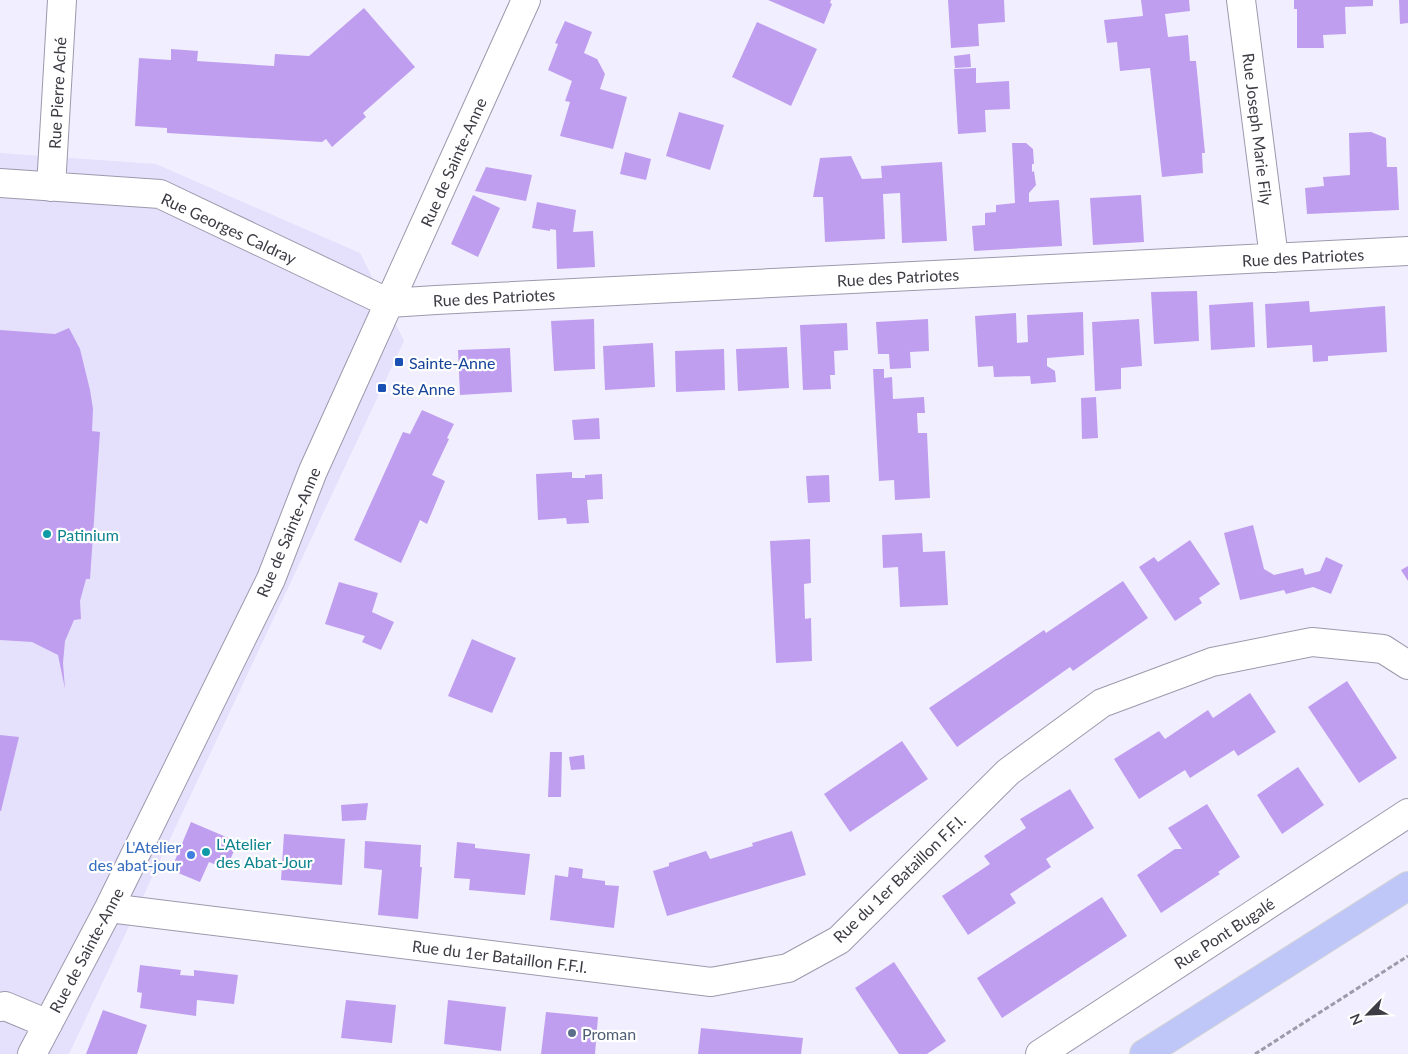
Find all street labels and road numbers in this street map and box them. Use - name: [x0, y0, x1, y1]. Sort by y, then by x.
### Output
- street label: Rue Pierre Aché: [45, 37, 69, 149]
- street label: Rue Joseph Marie Fily: [1239, 52, 1277, 207]
- street label: Rue de Sainte-Anne: [416, 95, 490, 229]
- street label: Rue Georges Caldray: [159, 188, 300, 268]
- street label: Rue des Patriotes: [1241, 244, 1365, 270]
- street label: Rue des Patriotes: [836, 264, 960, 290]
- street label: Rue des Patriotes: [432, 284, 556, 310]
- street label: Rue de Sainte-Anne: [252, 464, 324, 600]
- street label: Rue du 1er Bataillon F.F.I.: [829, 810, 969, 946]
- street label: Rue de Sainte-Anne: [45, 884, 127, 1016]
- street label: Rue Pont Bugalé: [1170, 894, 1278, 972]
- street label: Rue du 1er Bataillon F.F.I.: [411, 936, 589, 976]

